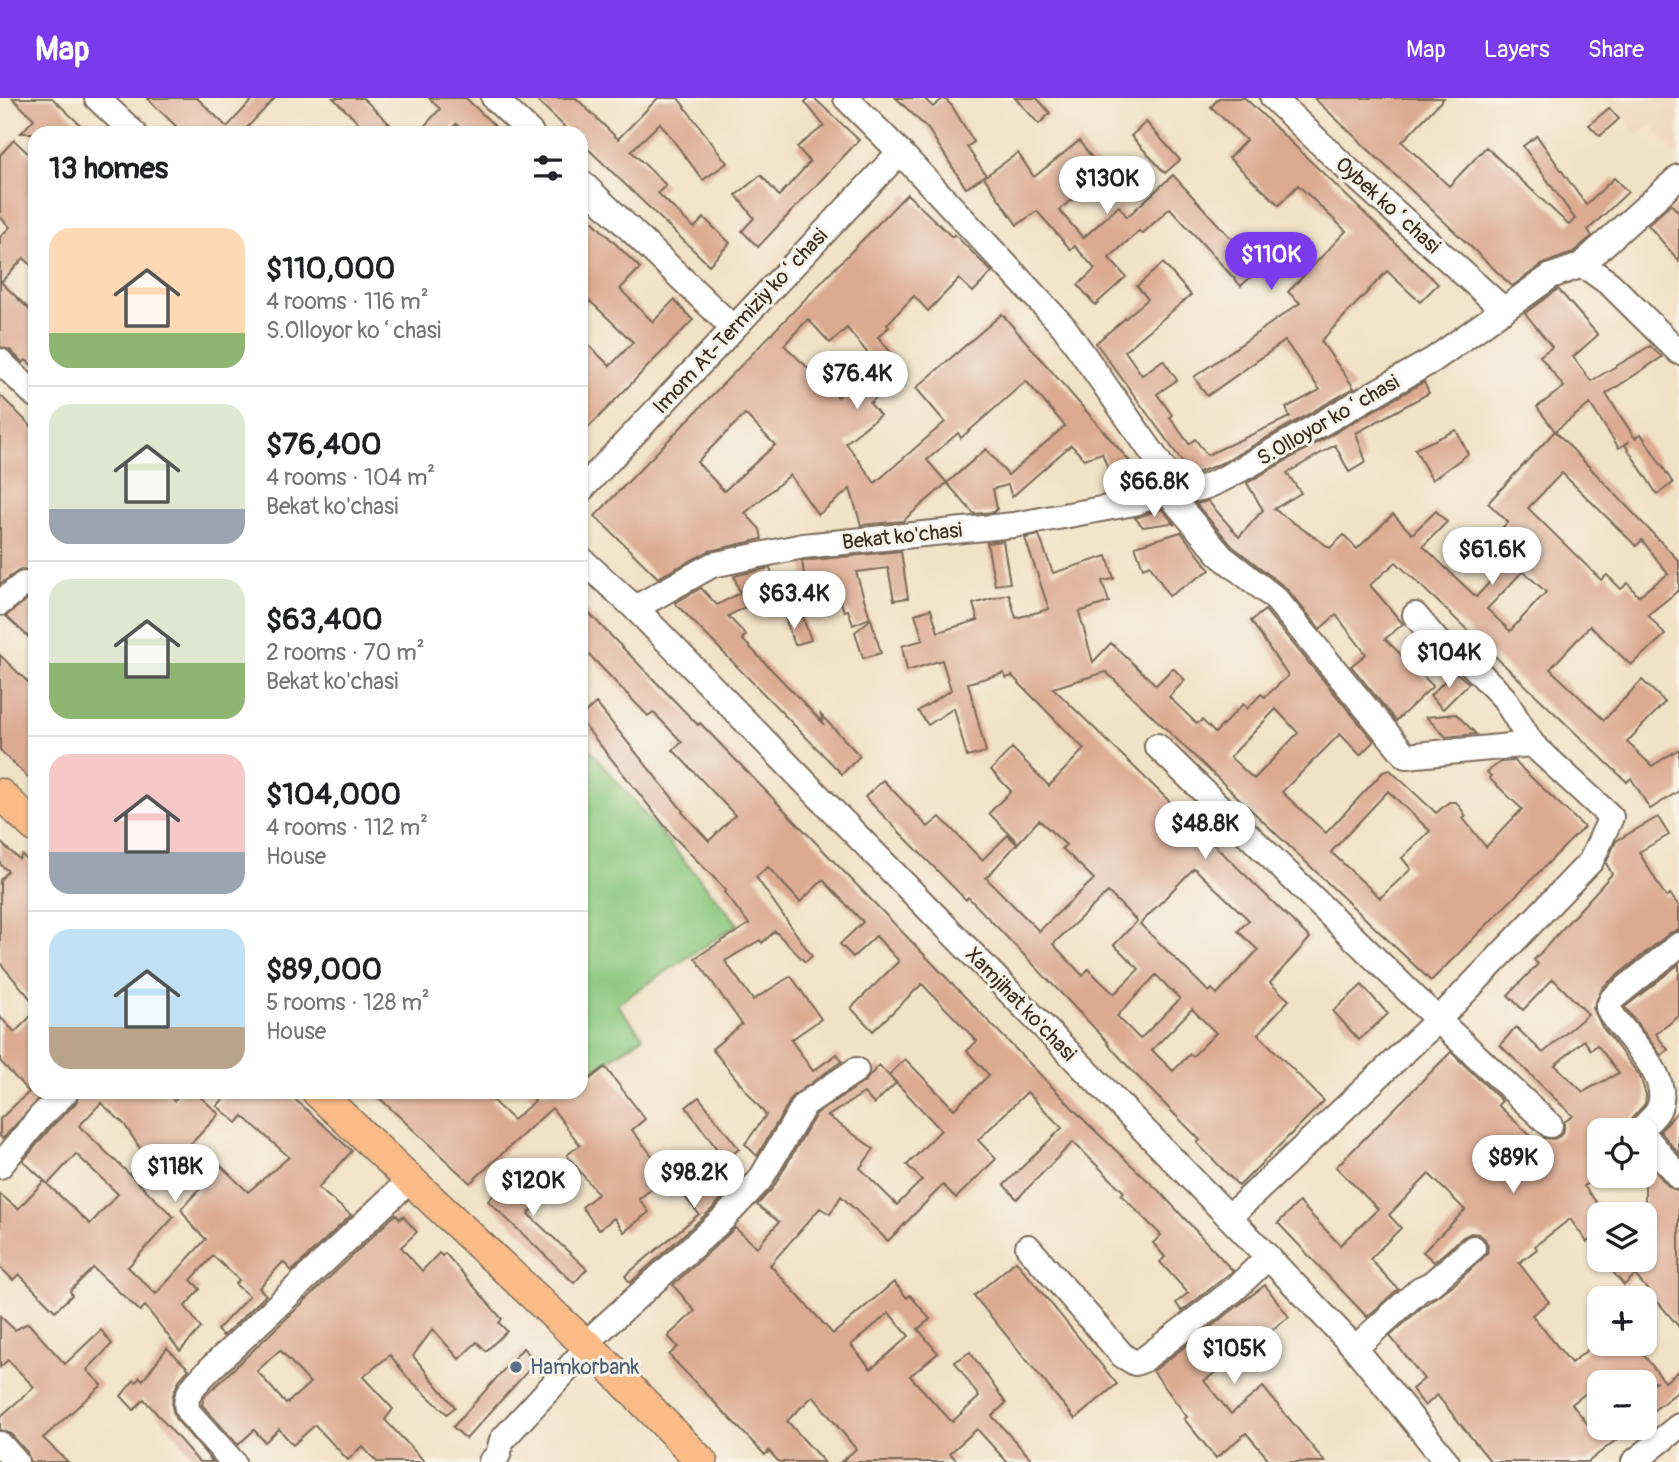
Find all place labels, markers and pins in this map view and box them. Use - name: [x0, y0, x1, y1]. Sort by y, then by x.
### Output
- pin: $130K: [1058, 156, 1156, 216]
- pin: $110K: [1222, 232, 1320, 292]
- pin: $76.4K: [800, 352, 914, 411]
- pin: $66.8K: [1097, 460, 1211, 519]
- pin: $61.6K: [1435, 528, 1549, 587]
- pin: $63.4K: [737, 572, 851, 631]
- pin: $104K: [1400, 630, 1498, 690]
- pin: $48.8K: [1148, 802, 1262, 861]
- pin: $89K: [1472, 1136, 1554, 1195]
- pin: $118K: [126, 1144, 224, 1204]
- pin: $98.2K: [637, 1150, 751, 1210]
- pin: $120K: [484, 1158, 582, 1218]
- pin: $105K: [1185, 1326, 1283, 1386]
- place label: Hamkorbank: [530, 1354, 640, 1381]
- marker: Hamkorbank: [508, 1359, 524, 1375]

